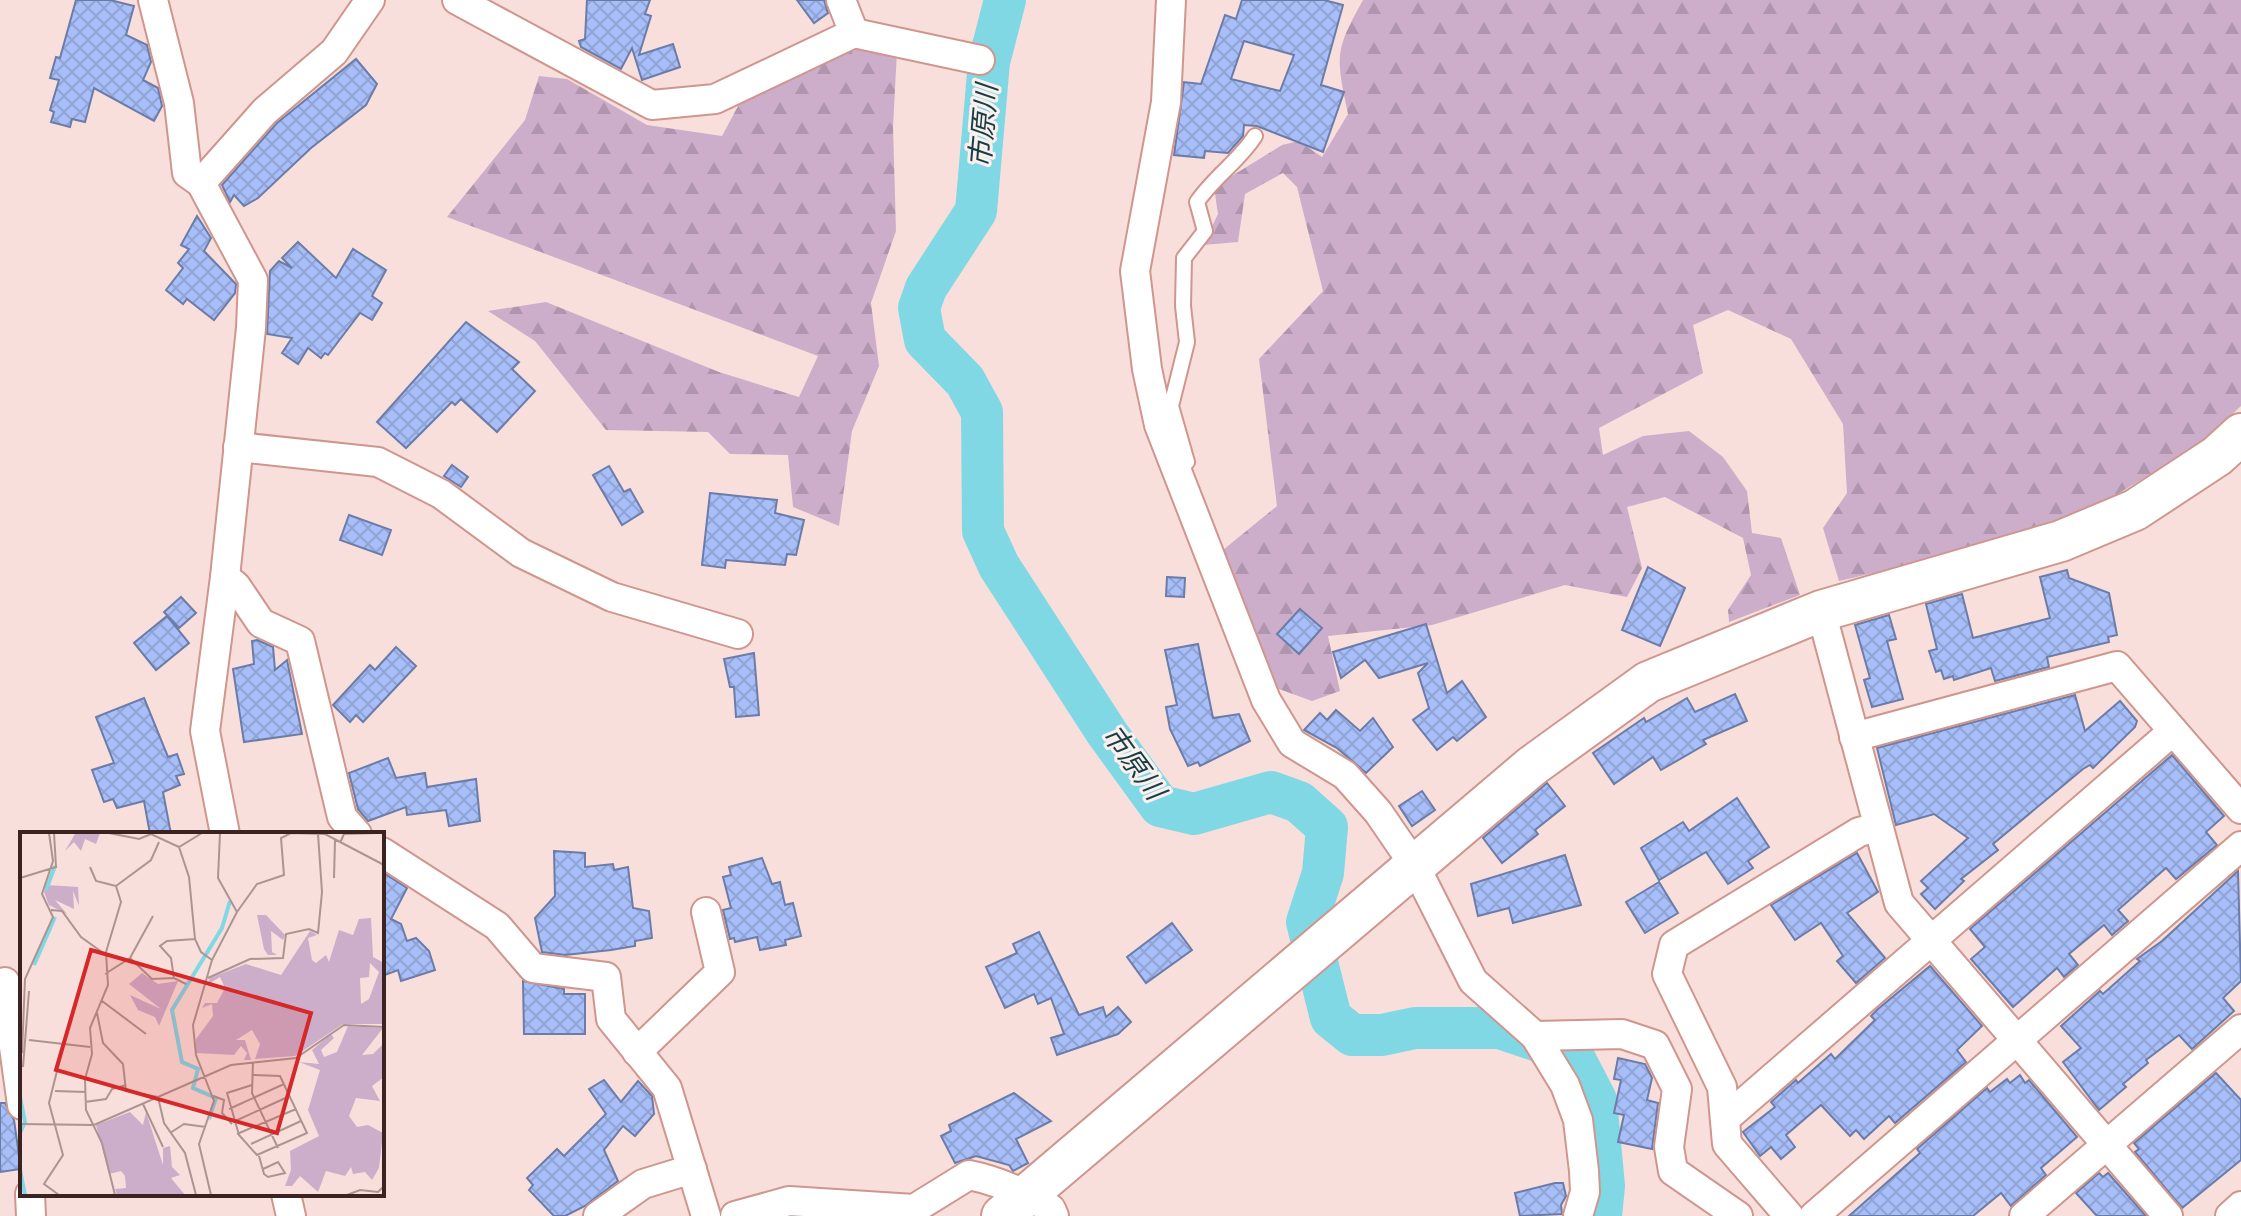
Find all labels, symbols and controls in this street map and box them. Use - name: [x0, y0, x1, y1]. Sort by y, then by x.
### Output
- water label: 市原川: [962, 80, 1004, 169]
- water label: 市原川: [1096, 718, 1174, 808]
- inset map: [20, 832, 384, 1196]

